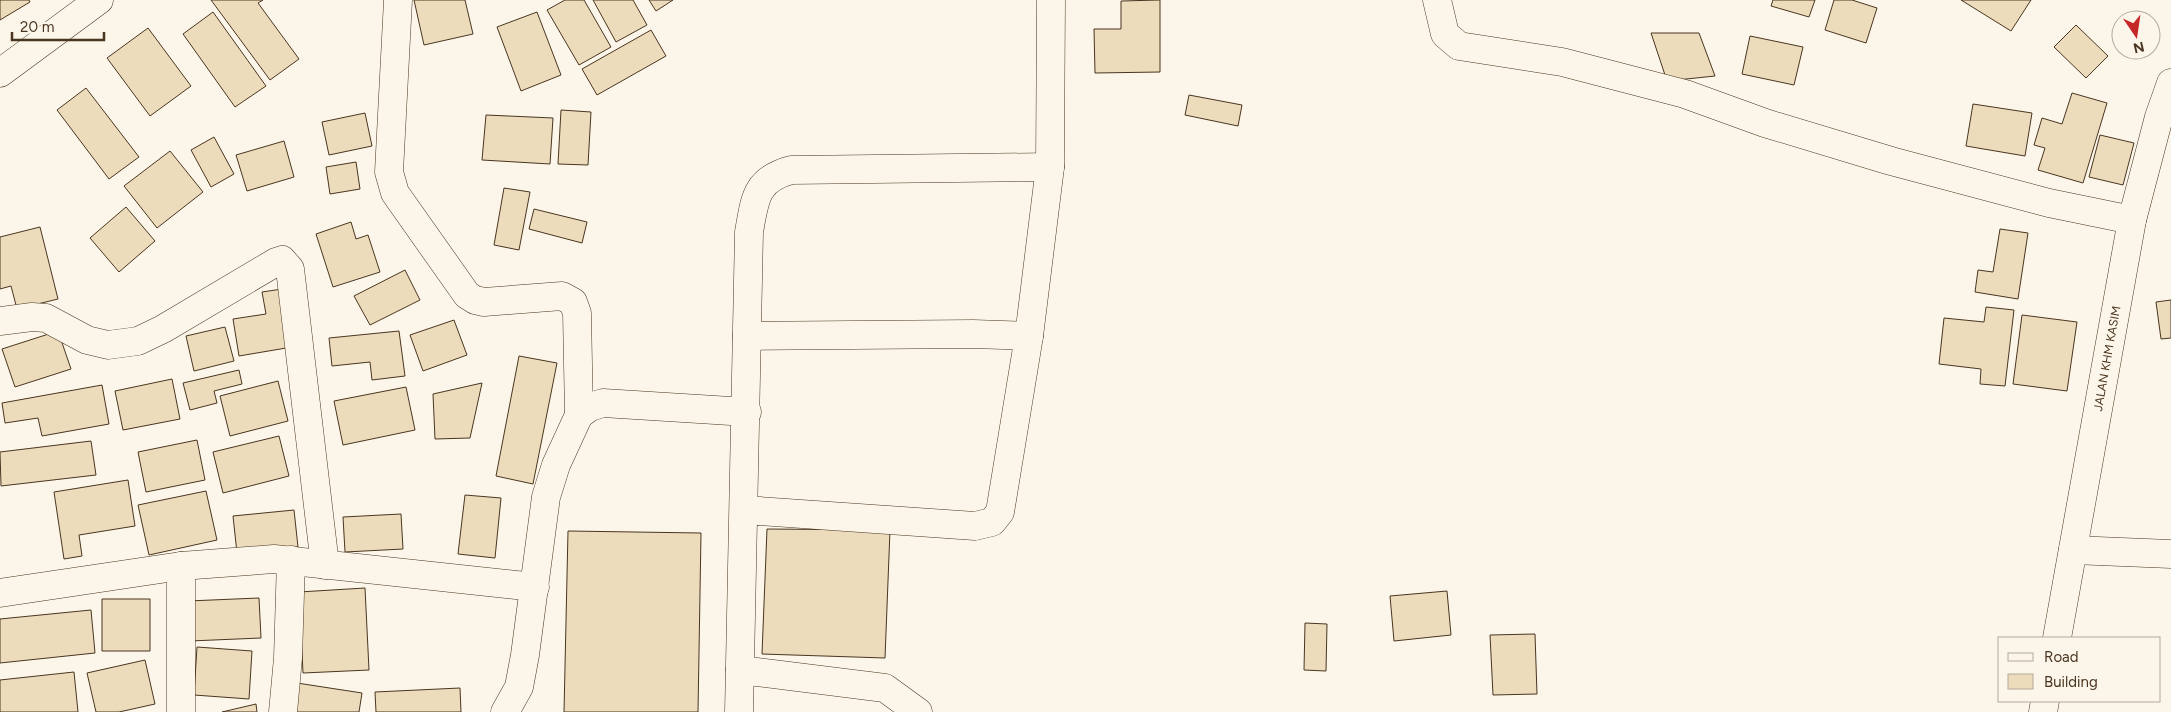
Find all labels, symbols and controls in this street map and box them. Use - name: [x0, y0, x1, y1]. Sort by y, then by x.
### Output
- scale bar: [12, 10, 105, 42]
- north arrow: [2111, 10, 2161, 60]
- text: 20 m: [20, 18, 54, 36]
- text: N: [2132, 38, 2146, 57]
- street label: JALAN KHM KASIM: [2091, 305, 2123, 412]
- legend: [1998, 637, 2161, 702]
- text: Road: [2044, 648, 2079, 666]
- text: Building: [2044, 673, 2098, 691]

